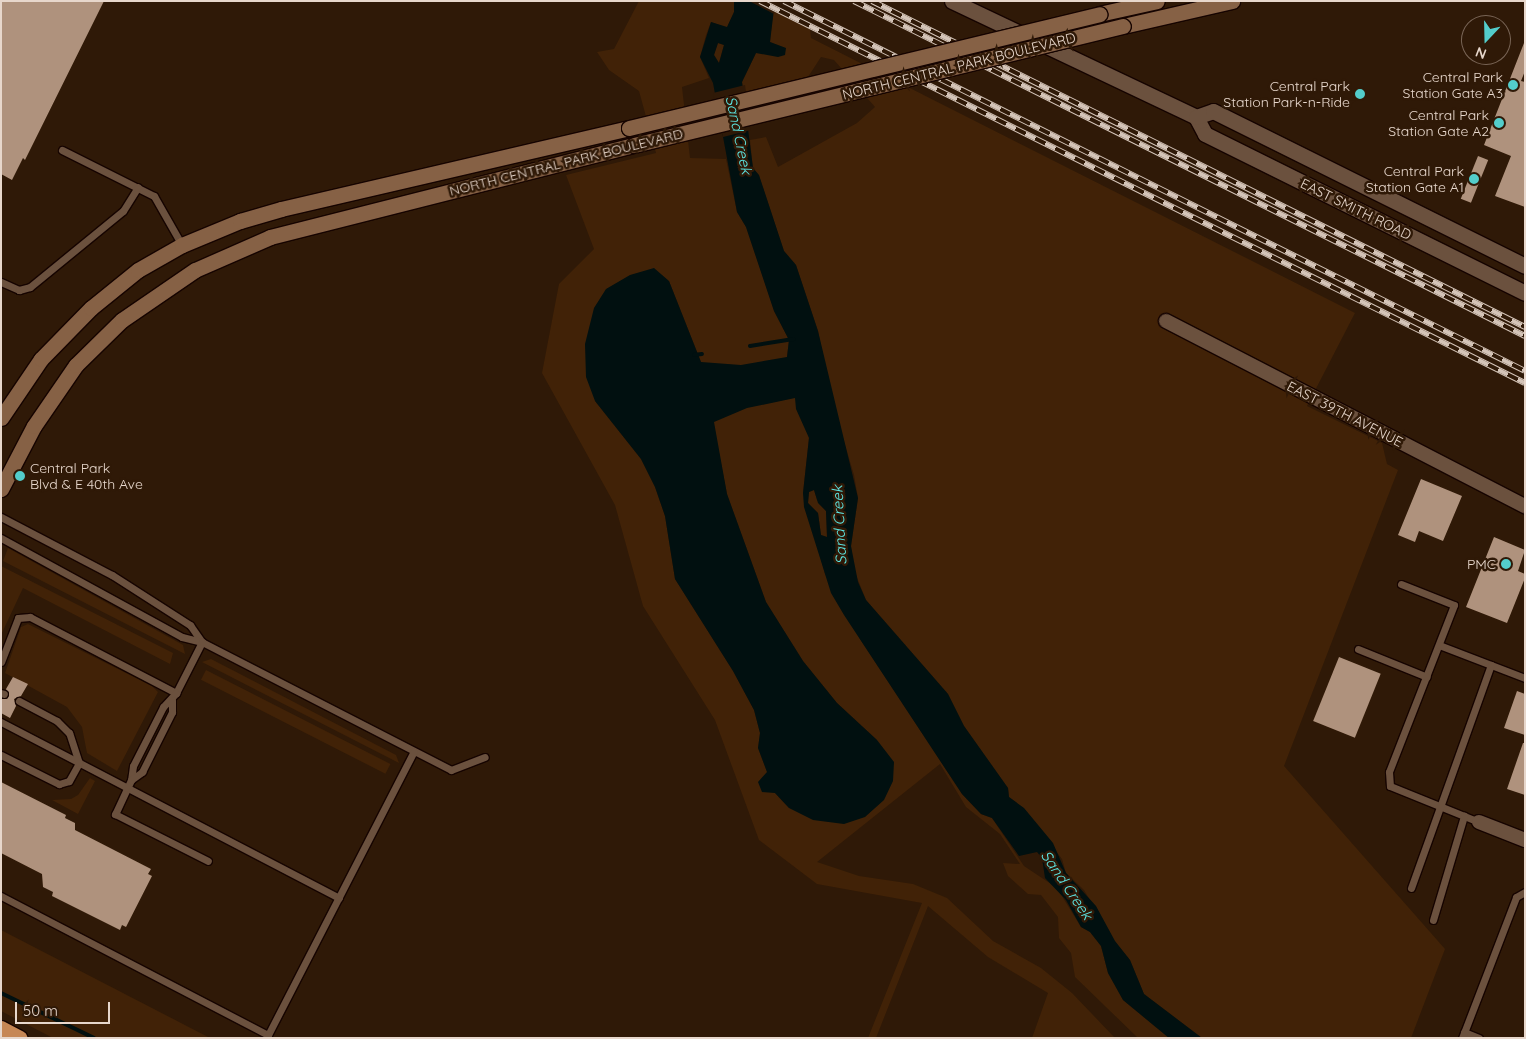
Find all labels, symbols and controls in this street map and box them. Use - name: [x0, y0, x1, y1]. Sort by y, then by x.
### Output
- north arrow: [1461, 15, 1511, 65]
- street label: NORTH CENTRAL PARK BOULEVARD: [841, 29, 1077, 103]
- text: N: [1473, 43, 1489, 63]
- place label: Central Park Station Gate A3: [1403, 69, 1503, 102]
- place label: Central Park Station Park-n-Ride: [1223, 78, 1350, 110]
- marker: Central Park Station Gate A3: [1507, 79, 1519, 91]
- marker: Central Park Station Park-n-Ride: [1354, 88, 1366, 100]
- water label: Sand Creek: [722, 94, 756, 176]
- place label: Central Park Station Gate A2: [1388, 107, 1489, 140]
- marker: Central Park Station Gate A2: [1493, 117, 1505, 129]
- street label: NORTH CENTRAL PARK BOULEVARD: [448, 125, 684, 199]
- place label: Central Park Station Gate A1: [1366, 163, 1464, 196]
- marker: Central Park Station Gate A1: [1468, 173, 1480, 185]
- street label: EAST SMITH ROAD: [1298, 175, 1414, 243]
- street label: EAST 39TH AVENUE: [1284, 378, 1406, 450]
- place label: Central Park Blvd & E 40th Ave: [30, 460, 143, 492]
- marker: Central Park Blvd & E 40th Ave: [14, 470, 26, 482]
- water label: Sand Creek: [828, 485, 850, 565]
- place label: PMC: [1467, 556, 1496, 572]
- marker: PMC: [1500, 558, 1512, 570]
- water label: Sand Creek: [1037, 847, 1097, 923]
- scale bar: [18, 992, 112, 1024]
- text: 50 m: [23, 1001, 58, 1020]

